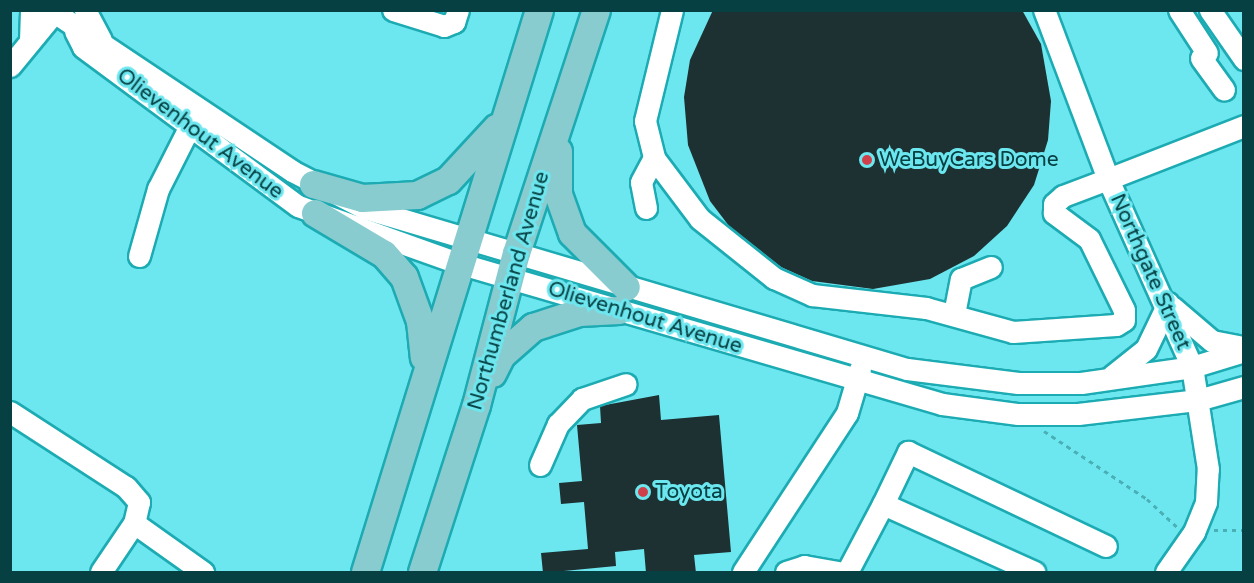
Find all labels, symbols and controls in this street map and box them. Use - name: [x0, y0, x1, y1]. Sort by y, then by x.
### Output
- street label: Olievenhout Avenue: [112, 63, 288, 205]
- place label: WeBuyCars Dome: [879, 147, 1059, 173]
- marker: WeBuyCars Dome: [860, 153, 874, 167]
- street label: Northumberland Avenue: [463, 169, 555, 413]
- street label: Northgate Street: [1104, 190, 1196, 354]
- street label: Olievenhout Avenue: [545, 276, 745, 360]
- place label: Toyota: [655, 479, 723, 505]
- marker: Toyota: [636, 485, 650, 499]

